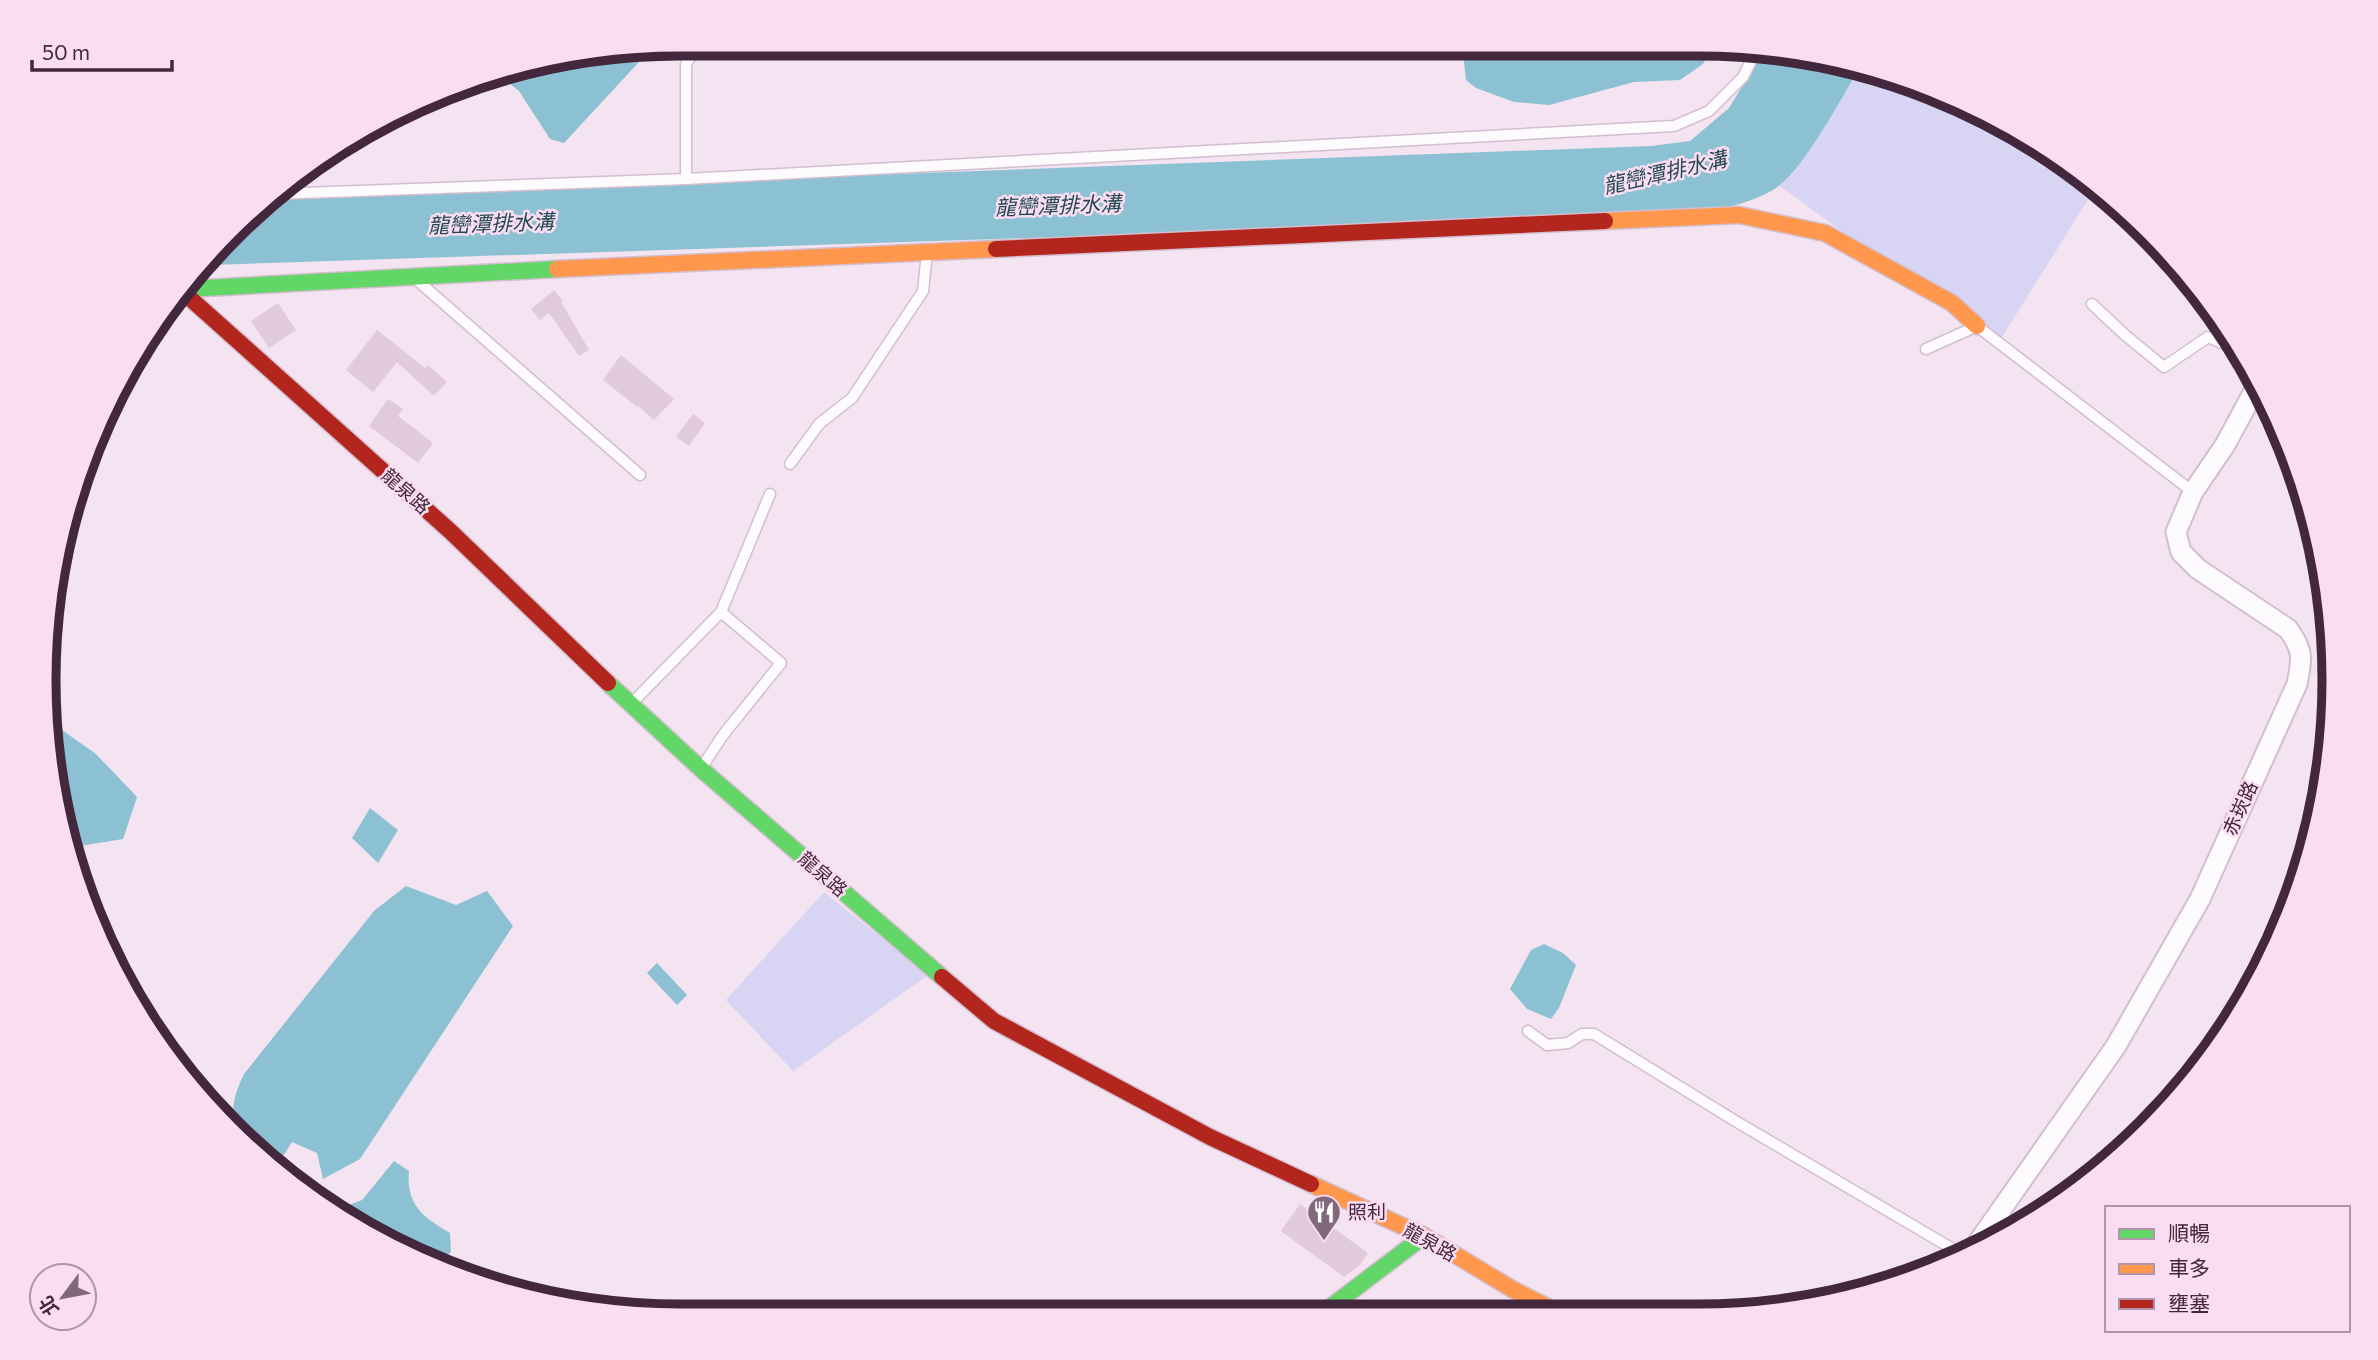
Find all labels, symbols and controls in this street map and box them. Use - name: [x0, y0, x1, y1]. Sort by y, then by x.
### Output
- scale bar: [32, 28, 172, 72]
- text: 50 m: [42, 39, 90, 64]
- water label: 龍巒潭排水溝: [1600, 145, 1732, 198]
- water label: 龍巒潭排水溝: [995, 190, 1124, 219]
- water label: 龍巒潭排水溝: [428, 208, 557, 237]
- street label: 龍泉路: [377, 463, 435, 518]
- street label: 赤崁路: [2217, 777, 2262, 839]
- street label: 龍泉路: [794, 846, 852, 901]
- restaurant icon: 照利: [1305, 1193, 1343, 1242]
- place label: 照利: [1348, 1200, 1386, 1223]
- legend: [2105, 1206, 2350, 1332]
- street label: 龍泉路: [1400, 1218, 1461, 1265]
- text: 順暢: [2168, 1220, 2210, 1245]
- text: 車多: [2168, 1255, 2210, 1280]
- north arrow: [28, 1262, 98, 1332]
- text: 壅塞: [2168, 1290, 2210, 1315]
- text: 北: [33, 1292, 63, 1320]

